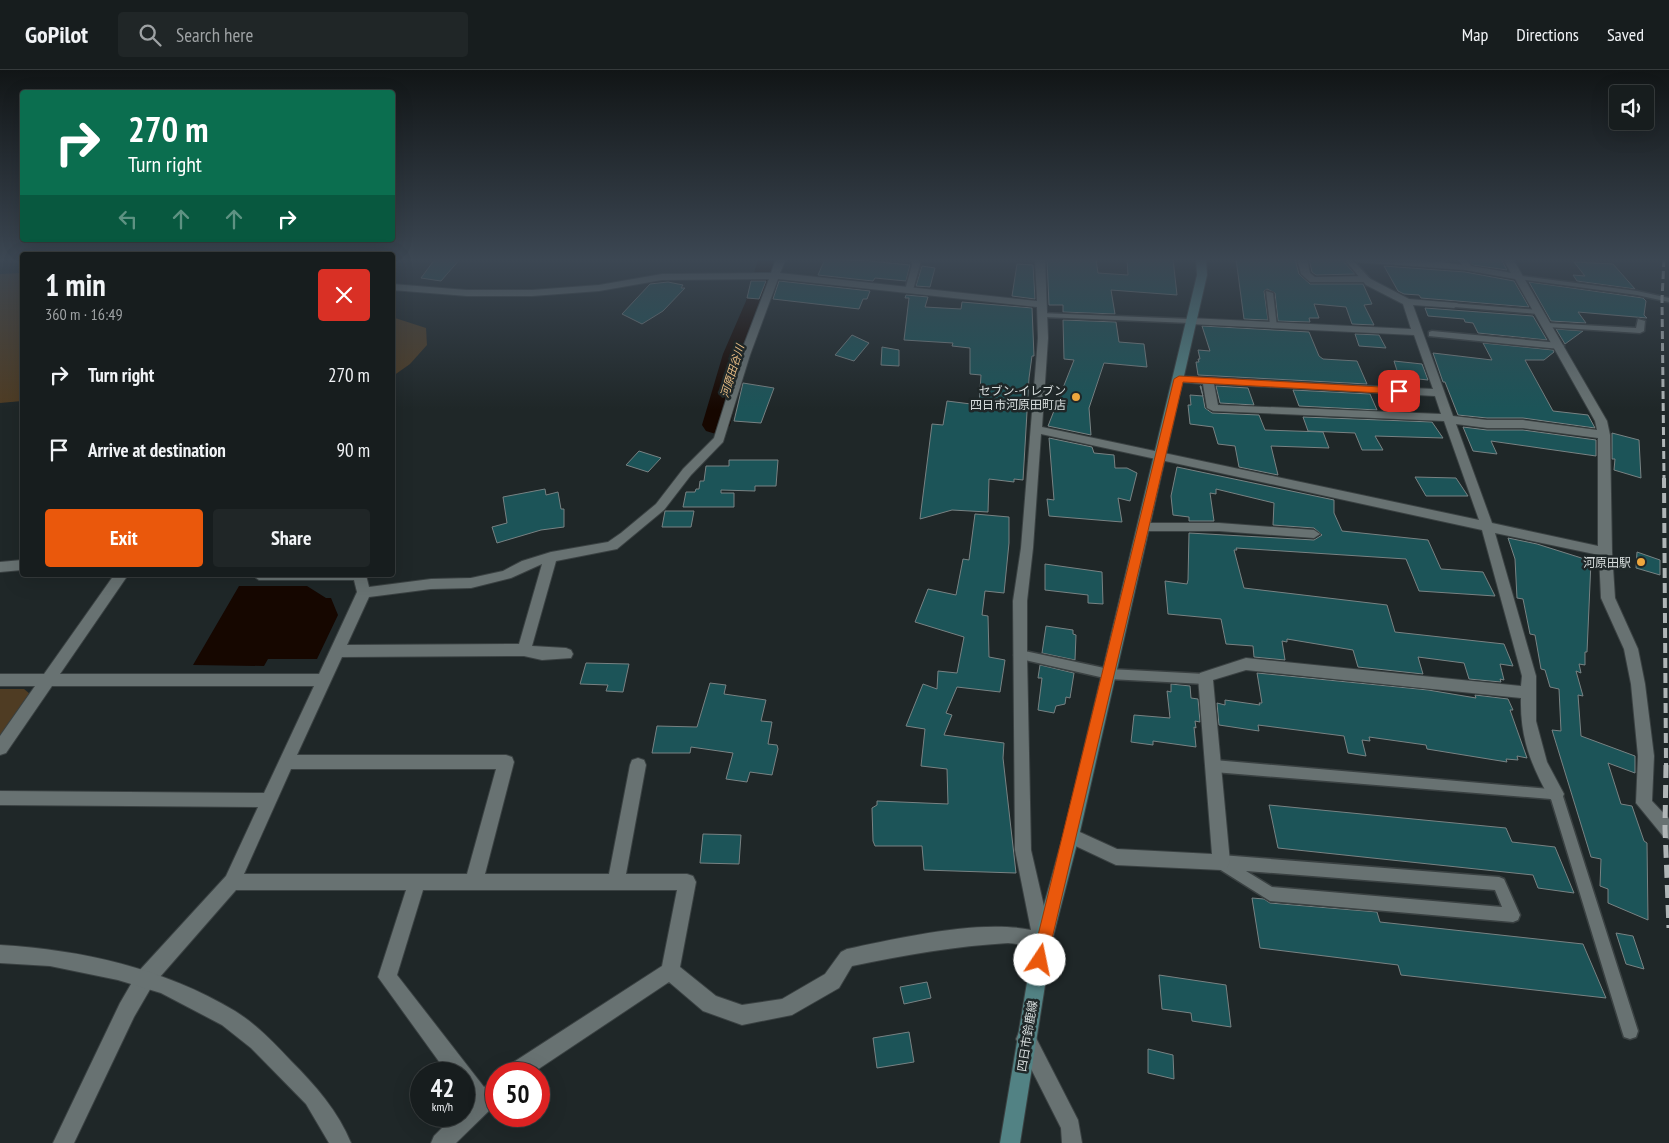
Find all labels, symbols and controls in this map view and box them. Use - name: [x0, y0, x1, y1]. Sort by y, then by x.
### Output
- search box: [118, 12, 468, 57]
- text: GoPilot: [25, 19, 88, 50]
- icon: search: [136, 21, 164, 49]
- text: Search here: [176, 23, 253, 47]
- text: Map: [1462, 23, 1488, 46]
- text: Directions: [1516, 23, 1579, 46]
- text: Saved: [1607, 23, 1644, 46]
- map controls: [1609, 85, 1654, 130]
- button: sound: [1609, 85, 1654, 130]
- text: 270 m: [128, 106, 209, 152]
- icon: right: [45, 110, 110, 175]
- text: Turn right: [128, 150, 202, 178]
- icon: left: [114, 205, 142, 233]
- icon: ahead: [167, 205, 195, 233]
- icon: ahead: [220, 205, 248, 233]
- icon: right: [273, 205, 301, 233]
- text: 1 min: [45, 265, 106, 304]
- button: close: [318, 269, 370, 321]
- text: 360 m · 16:49: [45, 304, 123, 324]
- water label: 河原田谷川: [717, 342, 747, 399]
- icon: right: [45, 361, 73, 389]
- text: Turn right: [88, 363, 154, 387]
- text: 270 m: [328, 363, 370, 387]
- pin: [1378, 370, 1420, 412]
- icon: arrive: [1385, 377, 1413, 405]
- place label: セブン-イレブン 四日市河原田町店: [970, 383, 1066, 412]
- marker: セブン-イレブン 四日市河原田町店: [1070, 391, 1082, 403]
- icon: arrive: [45, 436, 73, 464]
- text: Arrive at destination: [88, 438, 226, 462]
- text: 90 m: [337, 438, 370, 462]
- button: Exit: [45, 509, 203, 567]
- button: Share: [213, 509, 370, 567]
- place label: 河原田駅: [1583, 555, 1631, 570]
- marker: 河原田駅: [1635, 556, 1647, 568]
- position arrow: [1013, 933, 1065, 985]
- street label: 四日市鈴鹿線: [1014, 999, 1040, 1073]
- speed limit sign: 50: [485, 1062, 550, 1127]
- text: 42: [431, 1072, 454, 1104]
- text: km/h: [432, 1099, 453, 1114]

